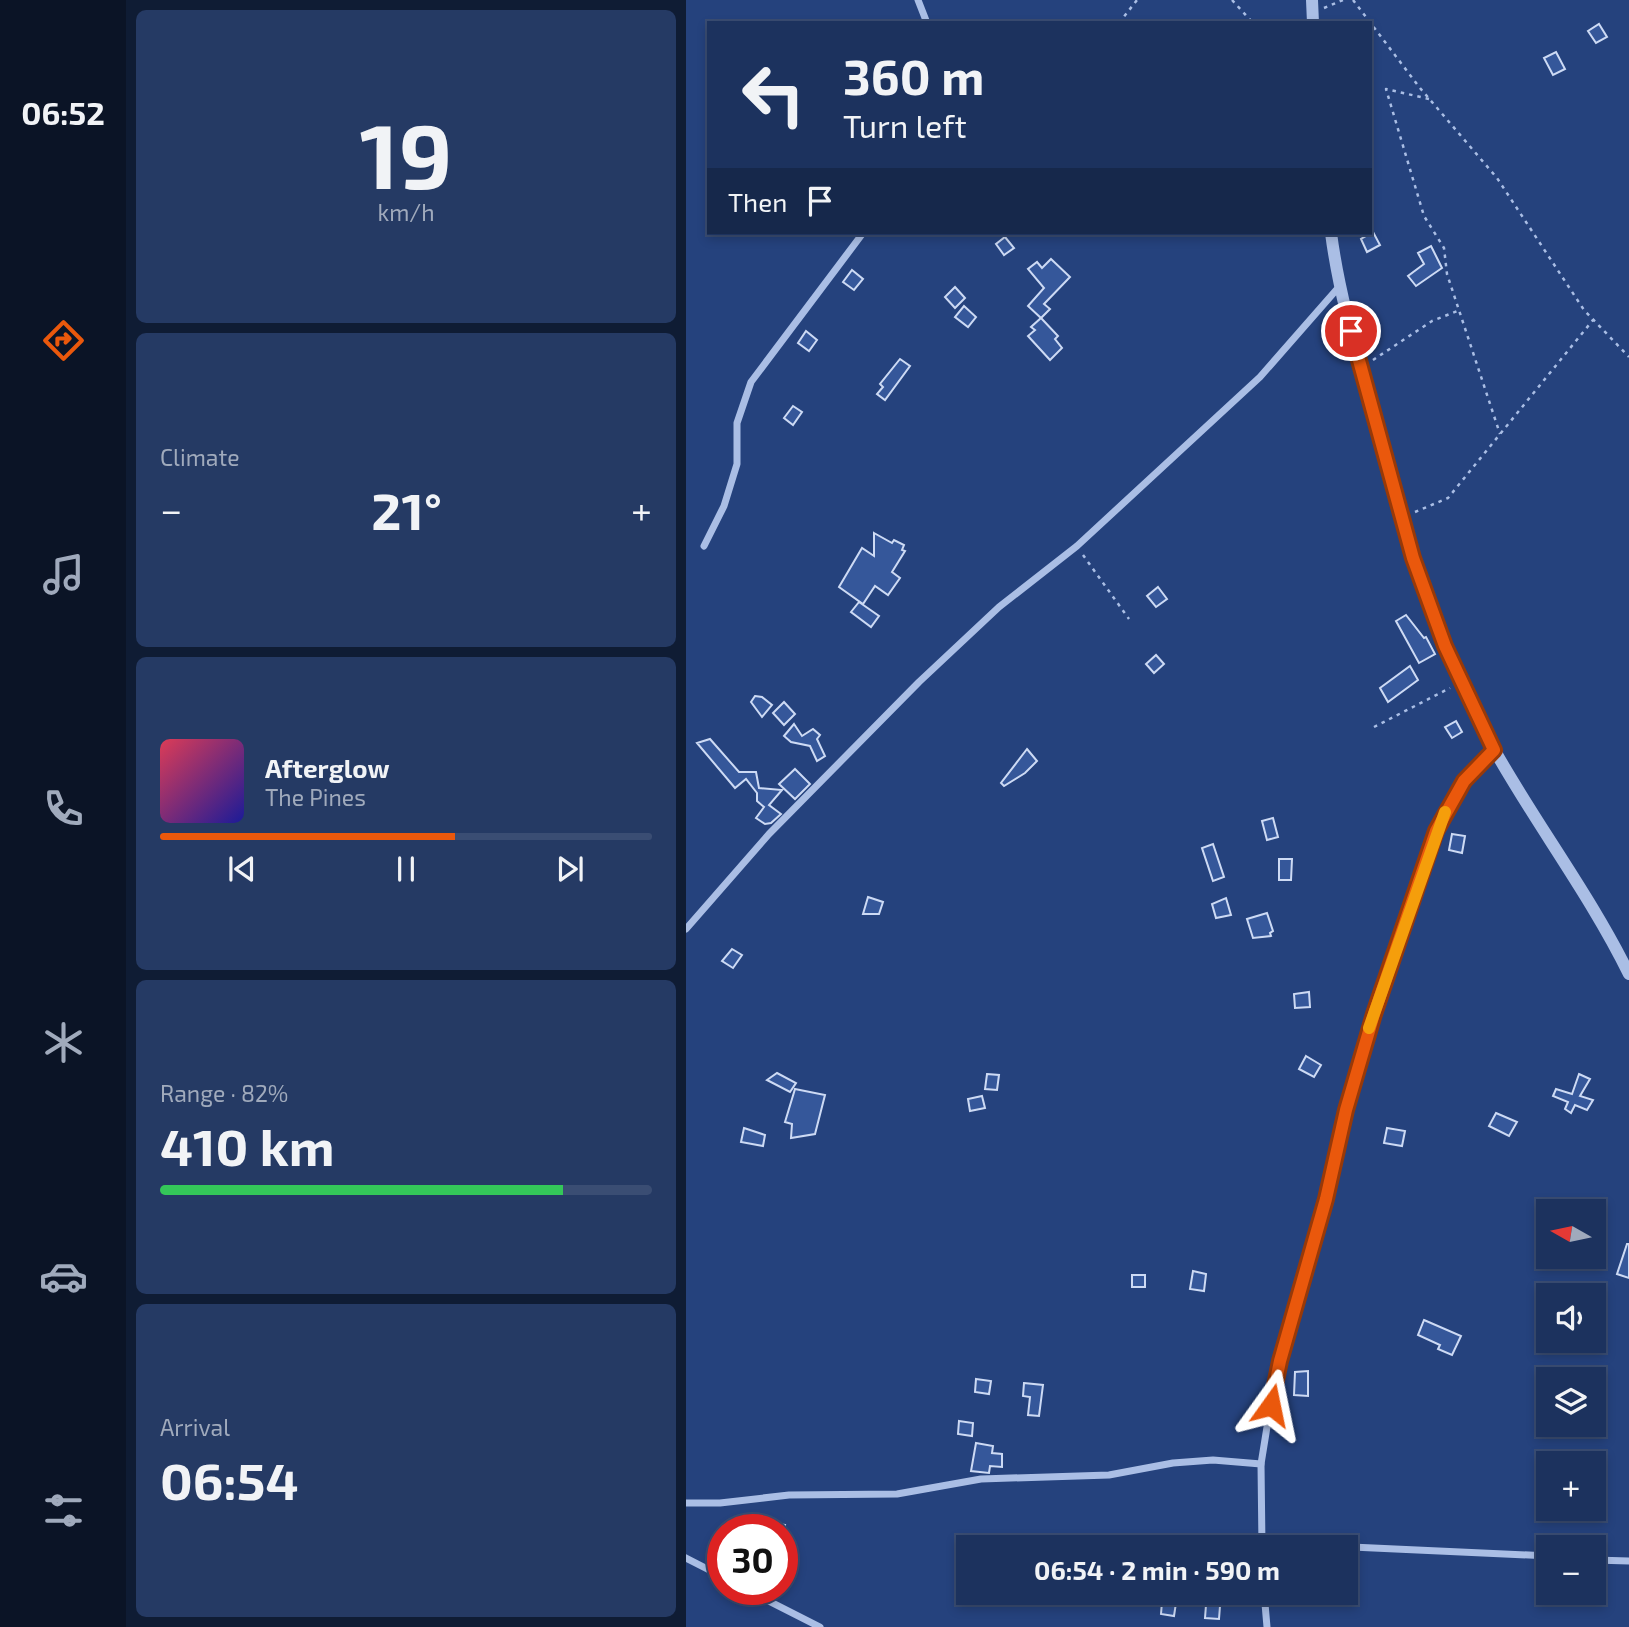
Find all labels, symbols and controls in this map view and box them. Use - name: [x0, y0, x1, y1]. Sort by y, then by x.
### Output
- text: 360 m: [843, 46, 984, 105]
- icon: left: [728, 49, 819, 140]
- text: 06:52: [21, 93, 105, 131]
- text: 19: [359, 98, 453, 207]
- text: Turn left: [843, 106, 967, 144]
- icon: arrive: [801, 182, 839, 220]
- text: Then: [728, 186, 787, 217]
- text: km/h: [377, 198, 435, 226]
- pin: [1321, 301, 1381, 361]
- icon: arrive: [1332, 312, 1370, 350]
- icon: directions: [39, 316, 88, 365]
- text: Climate: [160, 443, 240, 471]
- text: 21°: [371, 478, 442, 540]
- text: −: [160, 486, 182, 532]
- text: +: [631, 486, 652, 532]
- icon: music: [39, 550, 88, 599]
- text: Afterglow: [265, 752, 390, 783]
- text: The Pines: [265, 783, 366, 811]
- icon: phone: [39, 784, 88, 833]
- icon: previous: [223, 850, 261, 888]
- icon: pause: [387, 850, 425, 888]
- icon: next: [551, 850, 589, 888]
- icon: climate: [39, 1018, 88, 1067]
- text: Range · 82%: [160, 1079, 288, 1107]
- text: 410 km: [160, 1114, 335, 1176]
- north arrow: [1536, 1199, 1606, 1269]
- map controls: [1536, 1199, 1606, 1605]
- icon: car: [39, 1252, 88, 1301]
- button: sound: [1536, 1283, 1606, 1353]
- button: layers: [1536, 1367, 1606, 1437]
- position arrow: [1234, 1368, 1308, 1442]
- text: Arrival: [160, 1413, 230, 1441]
- text: 06:54: [160, 1448, 299, 1510]
- button: +: [1536, 1451, 1606, 1521]
- icon: filters: [39, 1486, 88, 1535]
- speed limit sign: 30: [707, 1514, 798, 1605]
- button: −: [1536, 1535, 1606, 1605]
- text: 06:54 · 2 min · 590 m: [1034, 1554, 1280, 1585]

